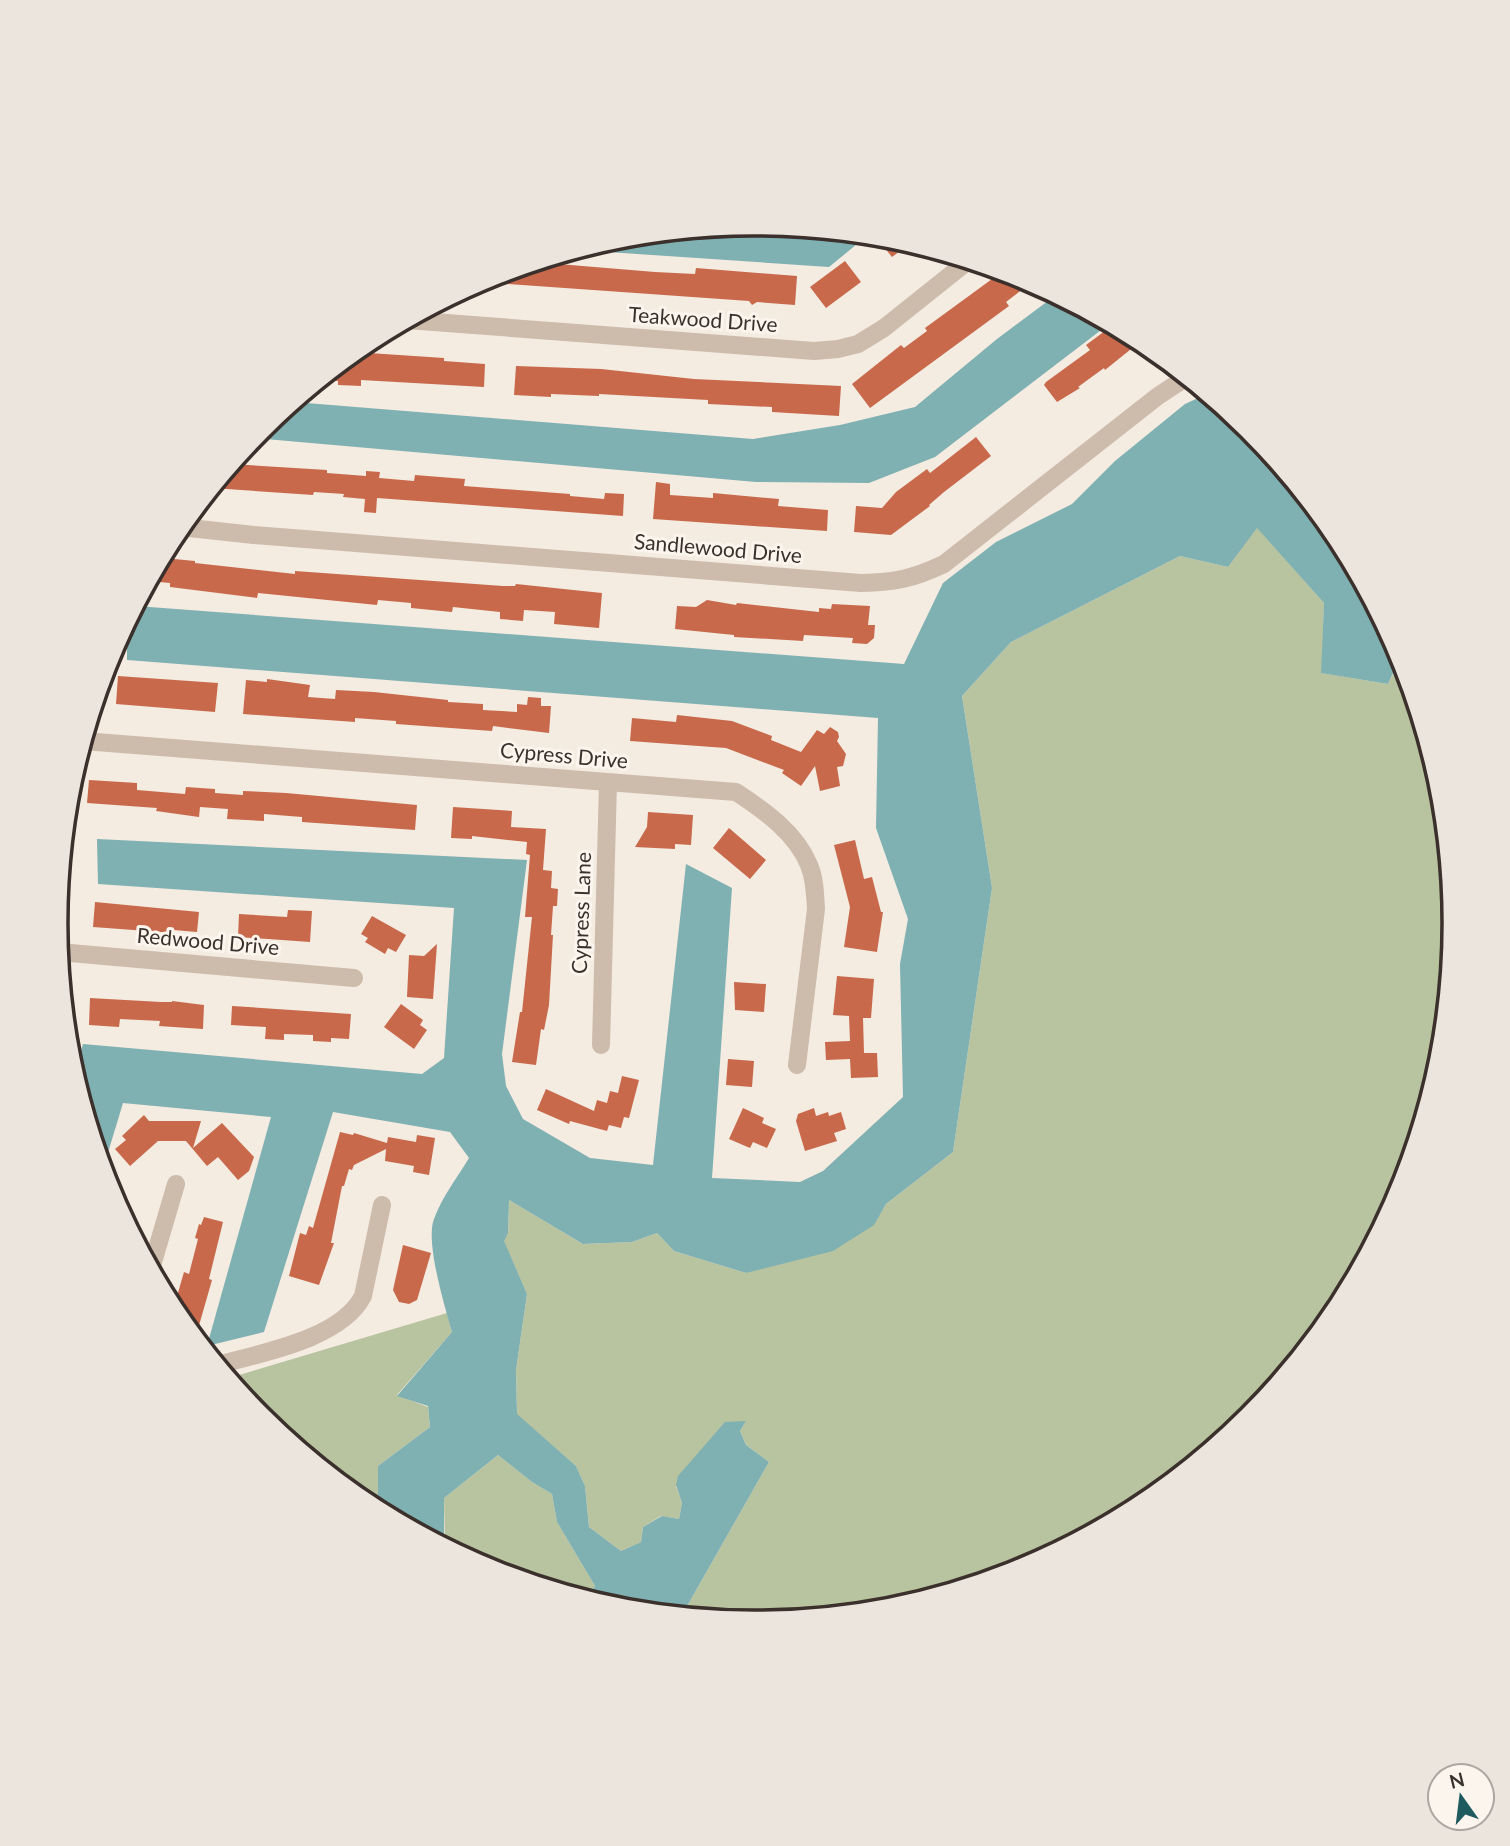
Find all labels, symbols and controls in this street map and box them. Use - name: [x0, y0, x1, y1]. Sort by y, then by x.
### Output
- street label: Teakwood Drive: [628, 301, 778, 336]
- street label: Sandlewood Drive: [633, 528, 803, 567]
- street label: Cypress Drive: [499, 736, 629, 773]
- street label: Cypress Lane: [566, 851, 595, 974]
- street label: Redwood Drive: [136, 922, 280, 959]
- north arrow: [1426, 1762, 1496, 1832]
- text: N: [1447, 1767, 1467, 1793]

